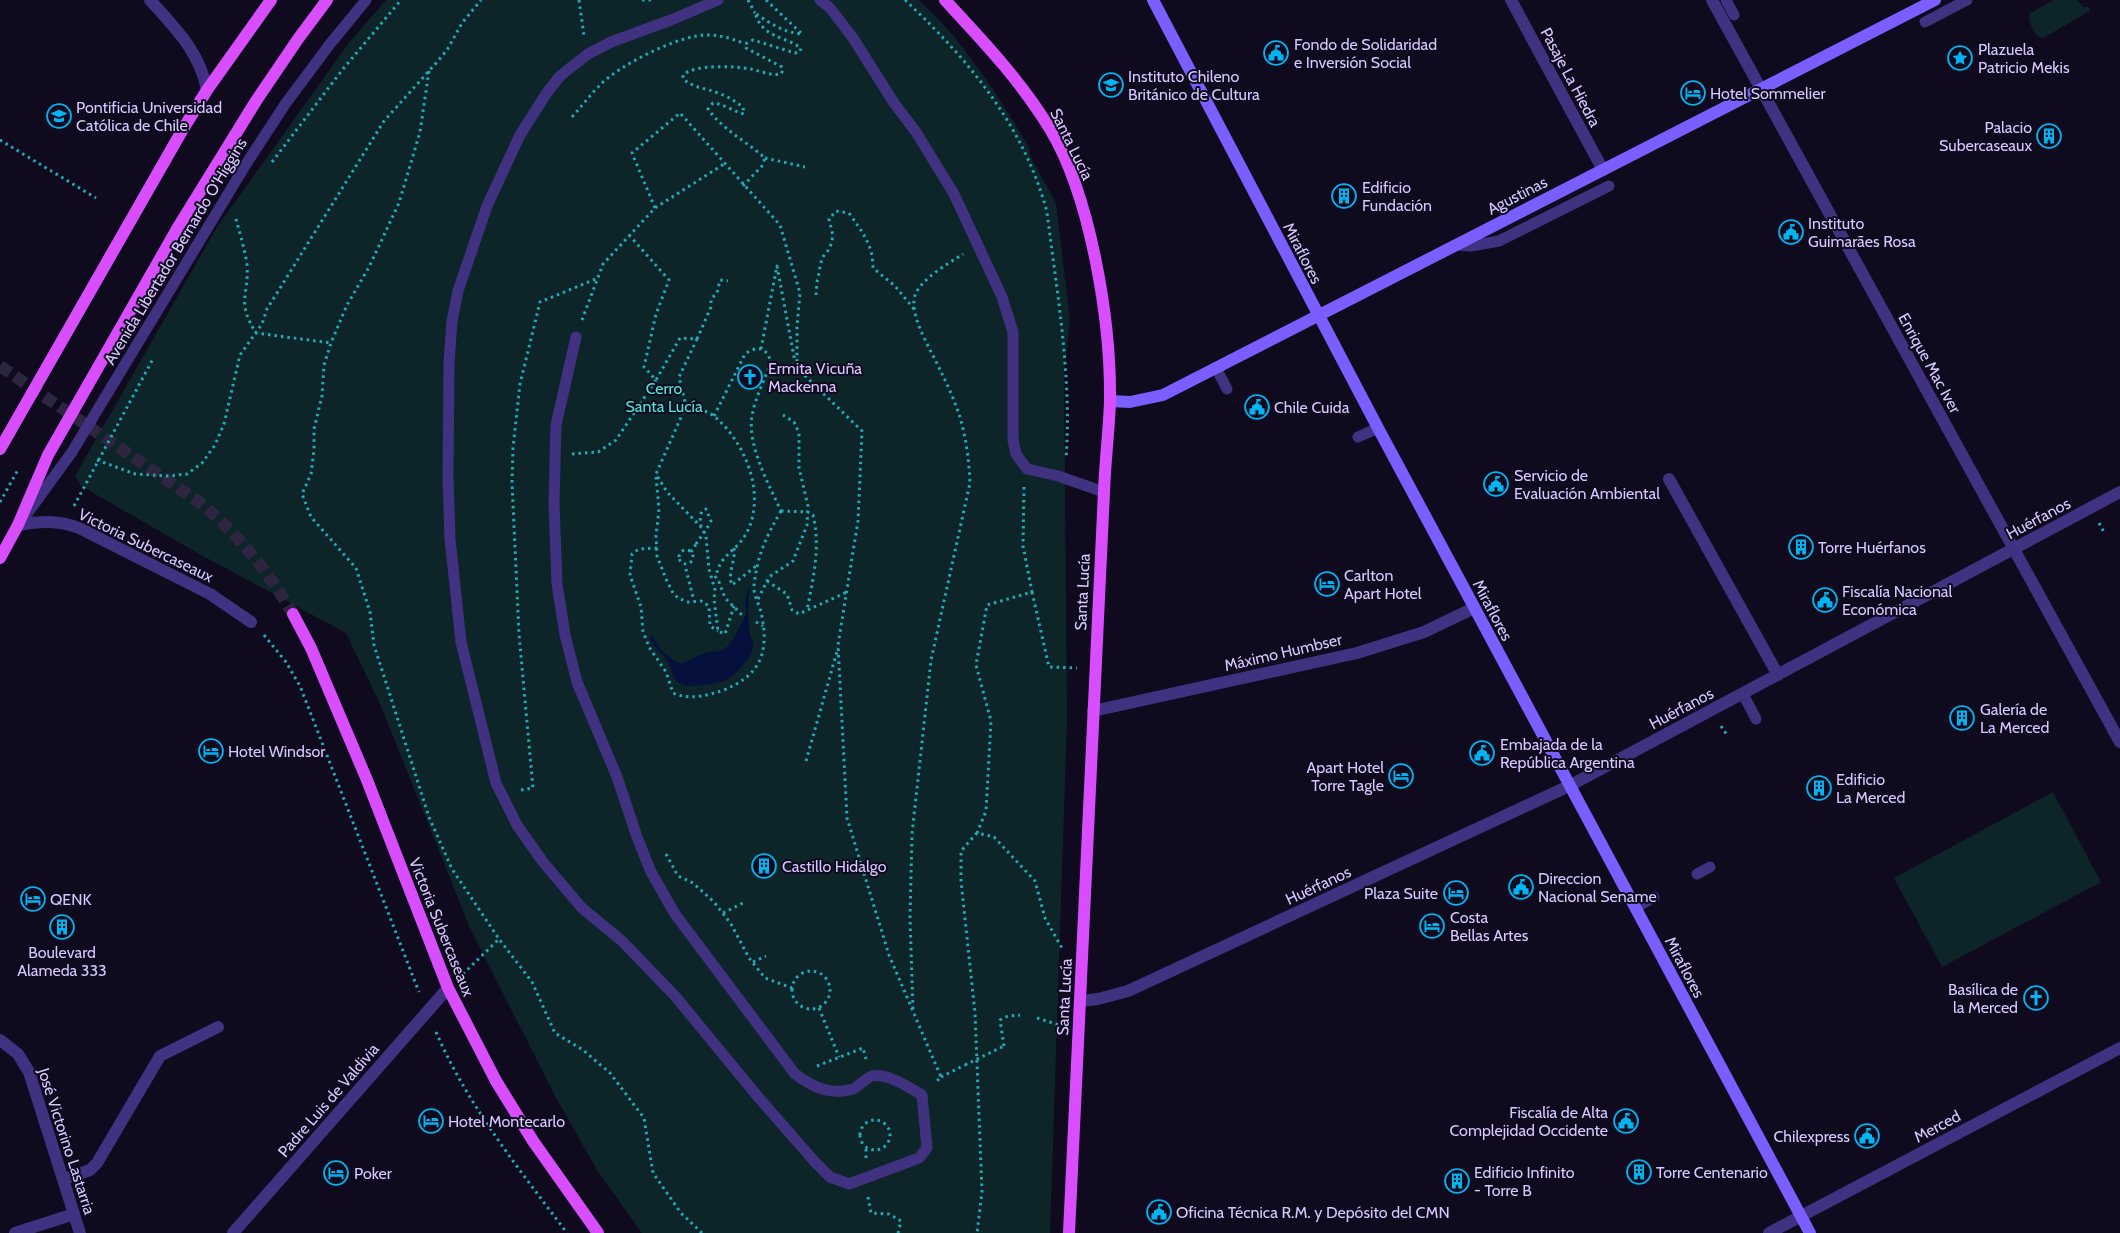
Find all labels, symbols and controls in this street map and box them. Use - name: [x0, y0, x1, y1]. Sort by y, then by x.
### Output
- street label: Pasaje La Hiedra: [1536, 24, 1605, 130]
- place label: Fondo de Solidaridad e Inversión Social: [1294, 35, 1437, 72]
- public building icon: Fondo de Solidaridad e Inversión Social: [1263, 40, 1289, 66]
- place label: Plazuela Patricio Mekis: [1978, 40, 2070, 77]
- place icon: Plazuela Patricio Mekis: [1947, 45, 1973, 71]
- place label: Instituto Chileno Británico de Cultura: [1128, 67, 1260, 104]
- school or university icon: Instituto Chileno Británico de Cultura: [1098, 72, 1124, 98]
- hotel icon: Hotel Sommelier: [1680, 80, 1706, 106]
- place label: Hotel Sommelier: [1710, 84, 1826, 103]
- place label: Pontificia Universidad Católica de Chile: [76, 98, 222, 135]
- school or university icon: Pontificia Universidad Católica de Chile: [46, 103, 72, 129]
- street label: Santa Lucía: [1046, 105, 1097, 183]
- place label: Palacio Subercaseaux: [1939, 118, 2032, 155]
- building icon: Palacio Subercaseaux: [2036, 123, 2062, 149]
- street label: Avenida Libertador Bernardo O'Higgins: [100, 134, 251, 368]
- street label: Agustinas: [1484, 172, 1551, 219]
- place label: Edificio Fundación: [1362, 178, 1432, 215]
- building icon: Edificio Fundación: [1331, 183, 1357, 209]
- place label: Instituto Guimarães Rosa: [1808, 214, 1916, 251]
- street label: Miraflores: [1279, 219, 1326, 287]
- public building icon: Instituto Guimarães Rosa: [1778, 219, 1804, 245]
- street label: Enrique Mac Iver: [1894, 310, 1965, 417]
- place label: Ermita Vicuña Mackenna: [768, 359, 862, 396]
- church icon: Ermita Vicuña Mackenna: [737, 364, 763, 390]
- park label: Cerro Santa Lucía: [625, 379, 703, 416]
- public building icon: Chile Cuida: [1244, 394, 1270, 420]
- place label: Chile Cuida: [1274, 398, 1350, 417]
- place label: Servicio de Evaluación Ambiental: [1514, 466, 1660, 503]
- public building icon: Servicio de Evaluación Ambiental: [1483, 471, 1509, 497]
- street label: Huérfanos: [2003, 493, 2074, 543]
- street label: Victoria Subercaseaux: [75, 504, 217, 587]
- building icon: Torre Huérfanos: [1788, 534, 1814, 560]
- place label: Torre Huérfanos: [1818, 538, 1926, 557]
- street label: Santa Lucía: [1071, 553, 1094, 631]
- place label: Carlton Apart Hotel: [1344, 566, 1422, 603]
- hotel icon: Carlton Apart Hotel: [1314, 571, 1340, 597]
- street label: Miraflores: [1469, 577, 1517, 644]
- place label: Fiscalía Nacional Económica: [1842, 582, 1953, 619]
- public building icon: Fiscalía Nacional Económica: [1812, 587, 1838, 613]
- street label: Máximo Humbser: [1222, 629, 1345, 675]
- street label: Huérfanos: [1646, 683, 1717, 733]
- place label: Galería de La Merced: [1980, 700, 2049, 737]
- building icon: Galería de La Merced: [1949, 705, 1975, 731]
- place label: Embajada de la República Argentina: [1500, 735, 1635, 772]
- hotel icon: Hotel Windsor: [198, 738, 224, 764]
- public building icon: Embajada de la República Argentina: [1469, 740, 1495, 766]
- place label: Hotel Windsor: [228, 742, 326, 761]
- place label: Apart Hotel Torre Tagle: [1306, 758, 1384, 795]
- hotel icon: Apart Hotel Torre Tagle: [1388, 763, 1414, 789]
- place label: Edificio La Merced: [1836, 770, 1905, 807]
- building icon: Edificio La Merced: [1806, 775, 1832, 801]
- building icon: Castillo Hidalgo: [751, 853, 777, 879]
- street label: Victoria Subercaseaux: [405, 855, 478, 1000]
- place label: Castillo Hidalgo: [782, 857, 887, 876]
- street label: Huérfanos: [1282, 862, 1354, 909]
- place label: Direccion Nacional Sename: [1538, 869, 1657, 906]
- public building icon: Direccion Nacional Sename: [1508, 874, 1534, 900]
- hotel icon: Plaza Suite: [1443, 880, 1469, 906]
- place label: Plaza Suite: [1364, 884, 1438, 903]
- hotel icon: QENK: [20, 886, 46, 912]
- place label: QENK: [50, 890, 92, 909]
- place label: Costa Bellas Artes: [1450, 908, 1529, 945]
- hotel icon: Costa Bellas Artes: [1419, 913, 1445, 939]
- building icon: Boulevard Alameda 333: [49, 914, 75, 940]
- street label: Miraflores: [1661, 934, 1709, 1001]
- place label: Boulevard Alameda 333: [17, 943, 107, 980]
- street label: Santa Lucía: [1053, 958, 1076, 1036]
- place label: Basílica de la Merced: [1948, 980, 2018, 1017]
- church icon: Basílica de la Merced: [2023, 985, 2049, 1011]
- street label: Padre Luis de Valdivia: [274, 1039, 383, 1161]
- street label: José Victorino Lastarria: [34, 1065, 99, 1217]
- place label: Fiscalía de Alta Complejidad Occidente: [1449, 1103, 1608, 1140]
- street label: Merced: [1911, 1106, 1964, 1147]
- hotel icon: Hotel Montecarlo: [418, 1108, 444, 1134]
- public building icon: Fiscalía de Alta Complejidad Occidente: [1613, 1108, 1639, 1134]
- place label: Hotel Montecarlo: [448, 1112, 565, 1131]
- public building icon: Chilexpress: [1854, 1123, 1880, 1149]
- place label: Chilexpress: [1773, 1127, 1850, 1146]
- building icon: Torre Centenario: [1626, 1159, 1652, 1185]
- hotel icon: Poker: [323, 1160, 349, 1186]
- place label: Edificio Infinito - Torre B: [1474, 1163, 1575, 1200]
- place label: Torre Centenario: [1656, 1163, 1768, 1182]
- place label: Poker: [354, 1164, 393, 1183]
- building icon: Edificio Infinito - Torre B: [1444, 1168, 1470, 1194]
- public building icon: Oficina Técnica R.M. y Depósito del CMN: [1146, 1199, 1172, 1225]
- place label: Oficina Técnica R.M. y Depósito del CMN: [1176, 1203, 1450, 1222]

